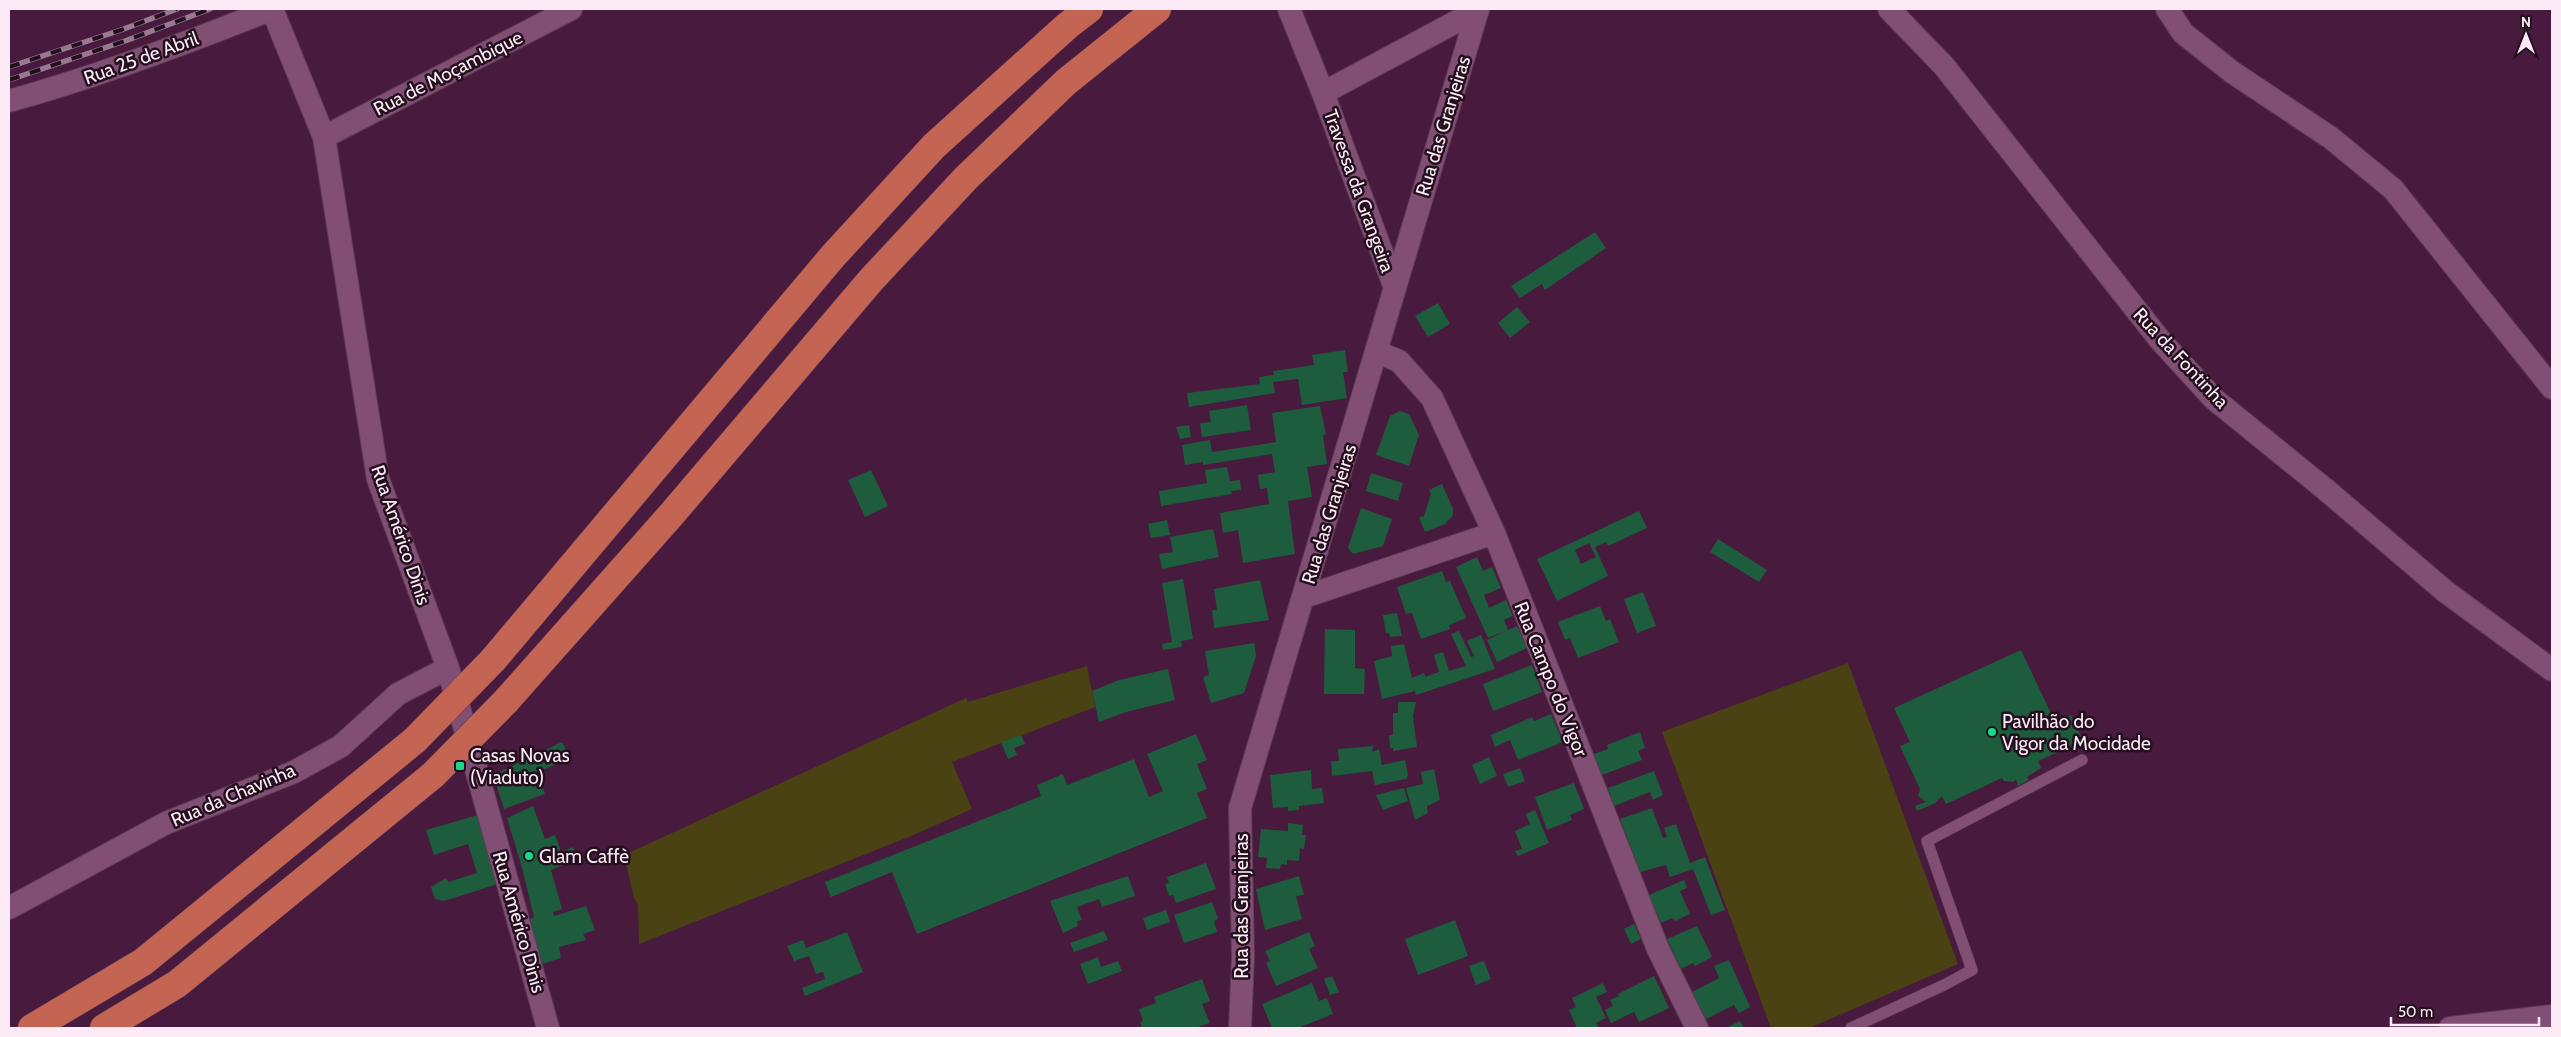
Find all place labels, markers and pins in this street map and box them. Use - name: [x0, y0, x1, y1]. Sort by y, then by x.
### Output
- place label: Pavilhão do Vigor da Mocidade: [2002, 710, 2151, 755]
- marker: Pavilhão do Vigor da Mocidade: [1986, 726, 1998, 738]
- place label: Casas Novas (Viaduto): [470, 744, 570, 789]
- marker: Casas Novas (Viaduto): [454, 760, 466, 772]
- place label: Glam Caffè: [539, 845, 629, 868]
- marker: Glam Caffè: [523, 850, 535, 862]

